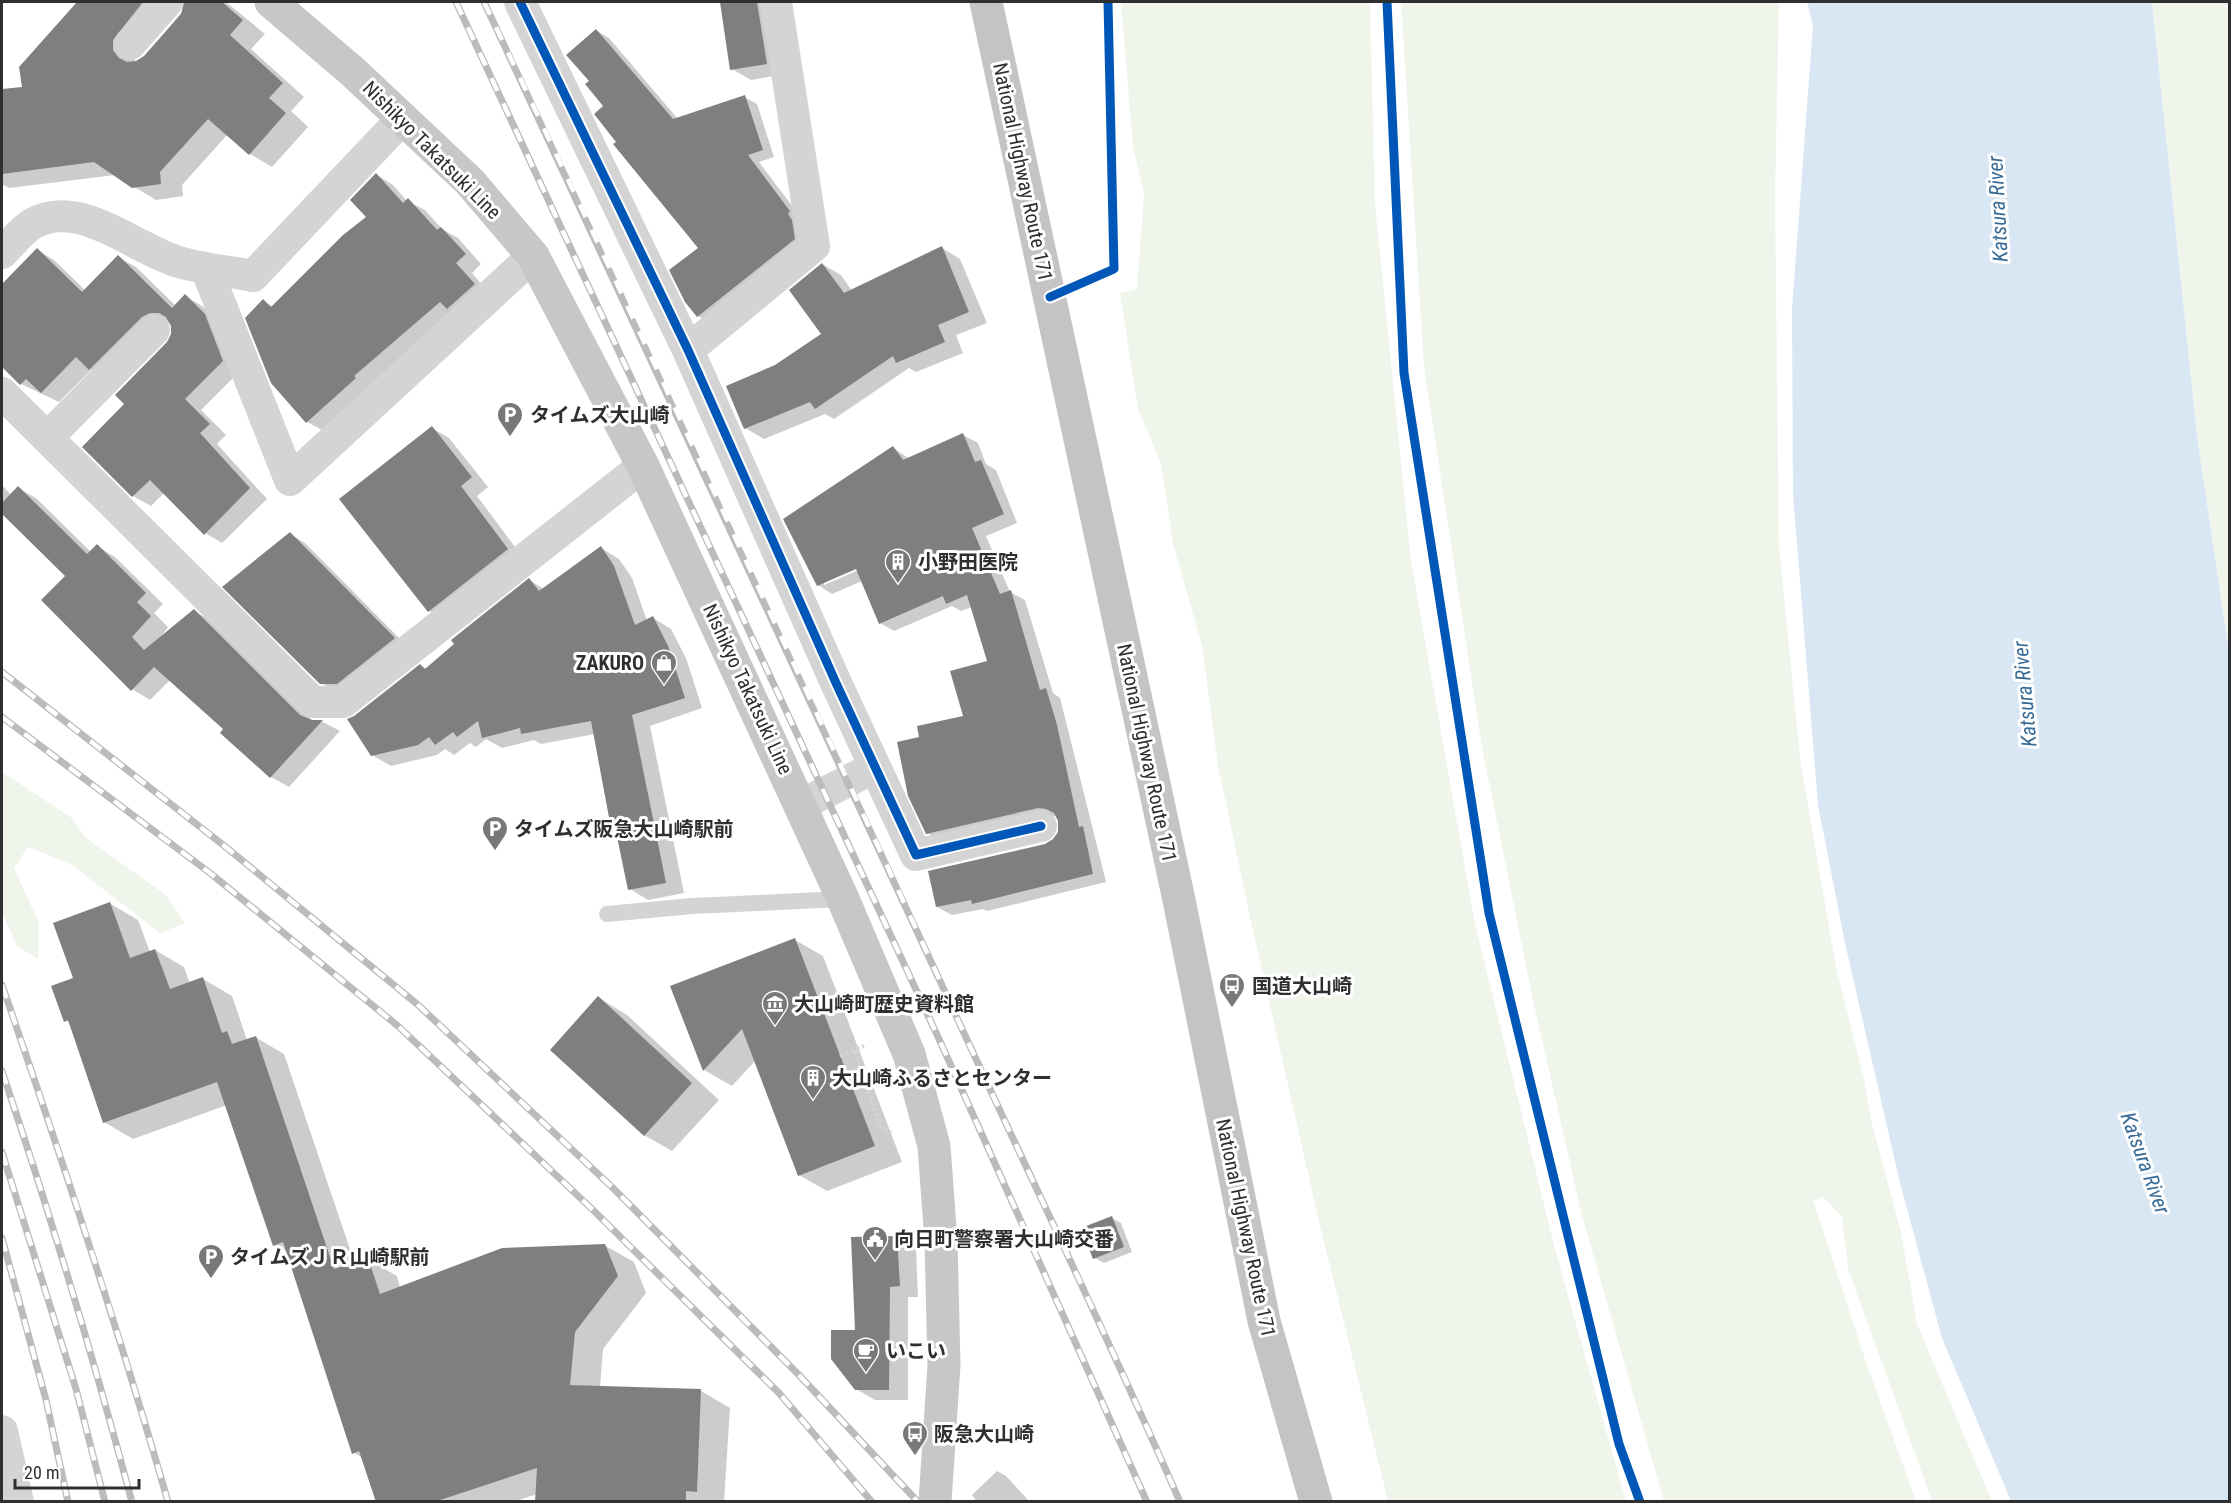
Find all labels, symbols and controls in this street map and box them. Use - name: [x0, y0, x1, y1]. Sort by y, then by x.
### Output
- street label: National Highway Route 171: [988, 61, 1058, 283]
- street label: Nishikyo Takatsuki Line: [358, 76, 506, 224]
- water label: Katsura River: [1983, 155, 2013, 263]
- parking icon: タイムズ大山崎: [495, 400, 525, 438]
- place label: タイムズ大山崎: [530, 403, 670, 427]
- building icon: 小野田医院: [883, 547, 913, 585]
- place label: 小野田医院: [918, 550, 1018, 574]
- street label: Nishikyo Takatsuki Line: [698, 600, 798, 778]
- water label: Katsura River: [2008, 639, 2042, 748]
- street label: National Highway Route 171: [1112, 642, 1182, 864]
- shop icon: ZAKURO: [649, 648, 679, 686]
- place label: ZAKURO: [576, 651, 644, 675]
- parking icon: タイムズ阪急大山崎駅前: [480, 814, 510, 852]
- place label: タイムズ阪急大山崎駅前: [514, 817, 734, 841]
- bus stop icon: 国道大山崎: [1217, 971, 1247, 1009]
- place label: 国道大山崎: [1252, 974, 1352, 998]
- museum icon: 大山崎町歴史資料館: [760, 989, 790, 1027]
- place label: 大山崎町歴史資料館: [794, 992, 974, 1016]
- building icon: 大山崎ふるさとセンター: [798, 1063, 828, 1101]
- place label: 大山崎ふるさとセンター: [832, 1066, 1052, 1090]
- water label: Katsura River: [2116, 1109, 2175, 1218]
- street label: National Highway Route 171: [1211, 1117, 1281, 1339]
- public building icon: 向日町警察署大山崎交番: [860, 1224, 890, 1262]
- place label: 向日町警察署大山崎交番: [894, 1227, 1114, 1251]
- parking icon: タイムズＪＲ山崎駅前: [196, 1242, 226, 1280]
- place label: タイムズＪＲ山崎駅前: [230, 1245, 430, 1269]
- cafe icon: いこい: [851, 1336, 881, 1374]
- place label: いこい: [886, 1339, 946, 1363]
- bus stop icon: 阪急大山崎: [900, 1419, 930, 1457]
- place label: 阪急大山崎: [934, 1422, 1034, 1446]
- scale bar: [15, 1452, 140, 1490]
- text: 20 m: [24, 1462, 59, 1483]

